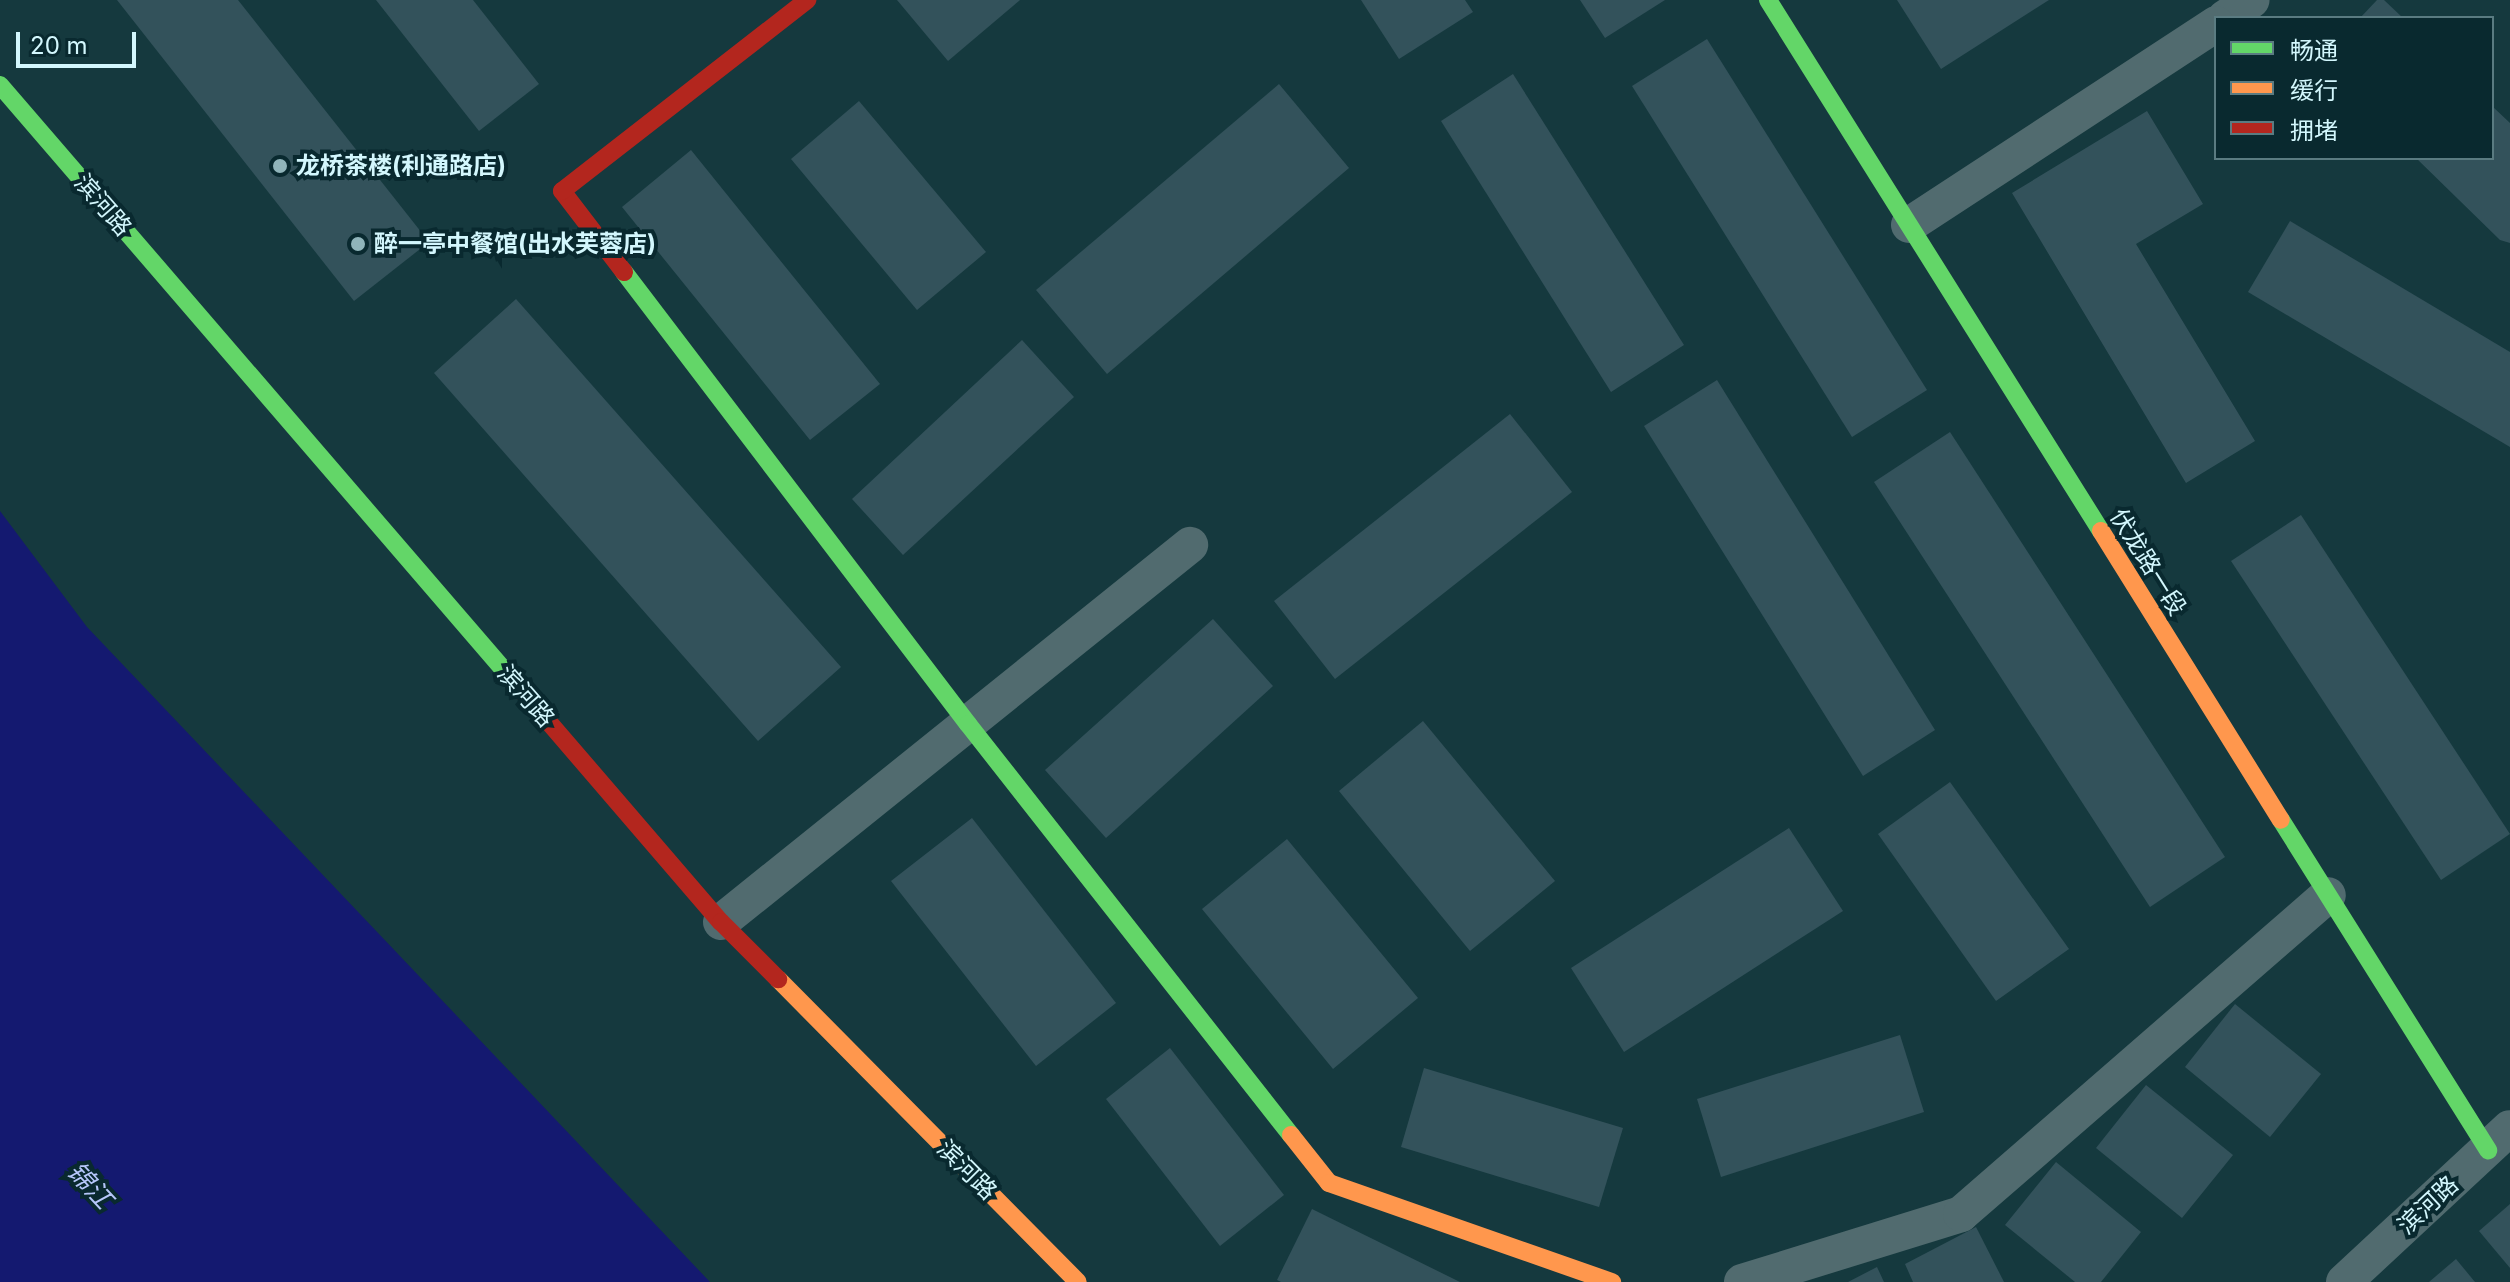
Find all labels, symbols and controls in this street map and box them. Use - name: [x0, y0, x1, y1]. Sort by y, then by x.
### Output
- scale bar: [20, 16, 140, 66]
- legend: [2214, 16, 2494, 160]
- text: 20 m: [30, 31, 88, 60]
- text: 畅通: [2290, 36, 2338, 65]
- text: 缓行: [2290, 76, 2338, 105]
- text: 拥堵: [2290, 116, 2338, 145]
- place label: 龙桥茶楼(利通路店): [296, 152, 506, 180]
- marker: 龙桥茶楼(利通路店): [271, 157, 289, 175]
- street label: 滨河路: [69, 168, 137, 242]
- place label: 醉一亭中餐馆(出水芙蓉店): [374, 230, 656, 258]
- marker: 醉一亭中餐馆(出水芙蓉店): [349, 235, 367, 253]
- street label: 伏龙路一段: [2104, 503, 2192, 621]
- street label: 滨河路: [492, 659, 560, 733]
- street label: 滨河路: [931, 1134, 1003, 1206]
- water label: 锦江: [61, 1155, 119, 1215]
- street label: 滨河路: [2392, 1170, 2464, 1240]

